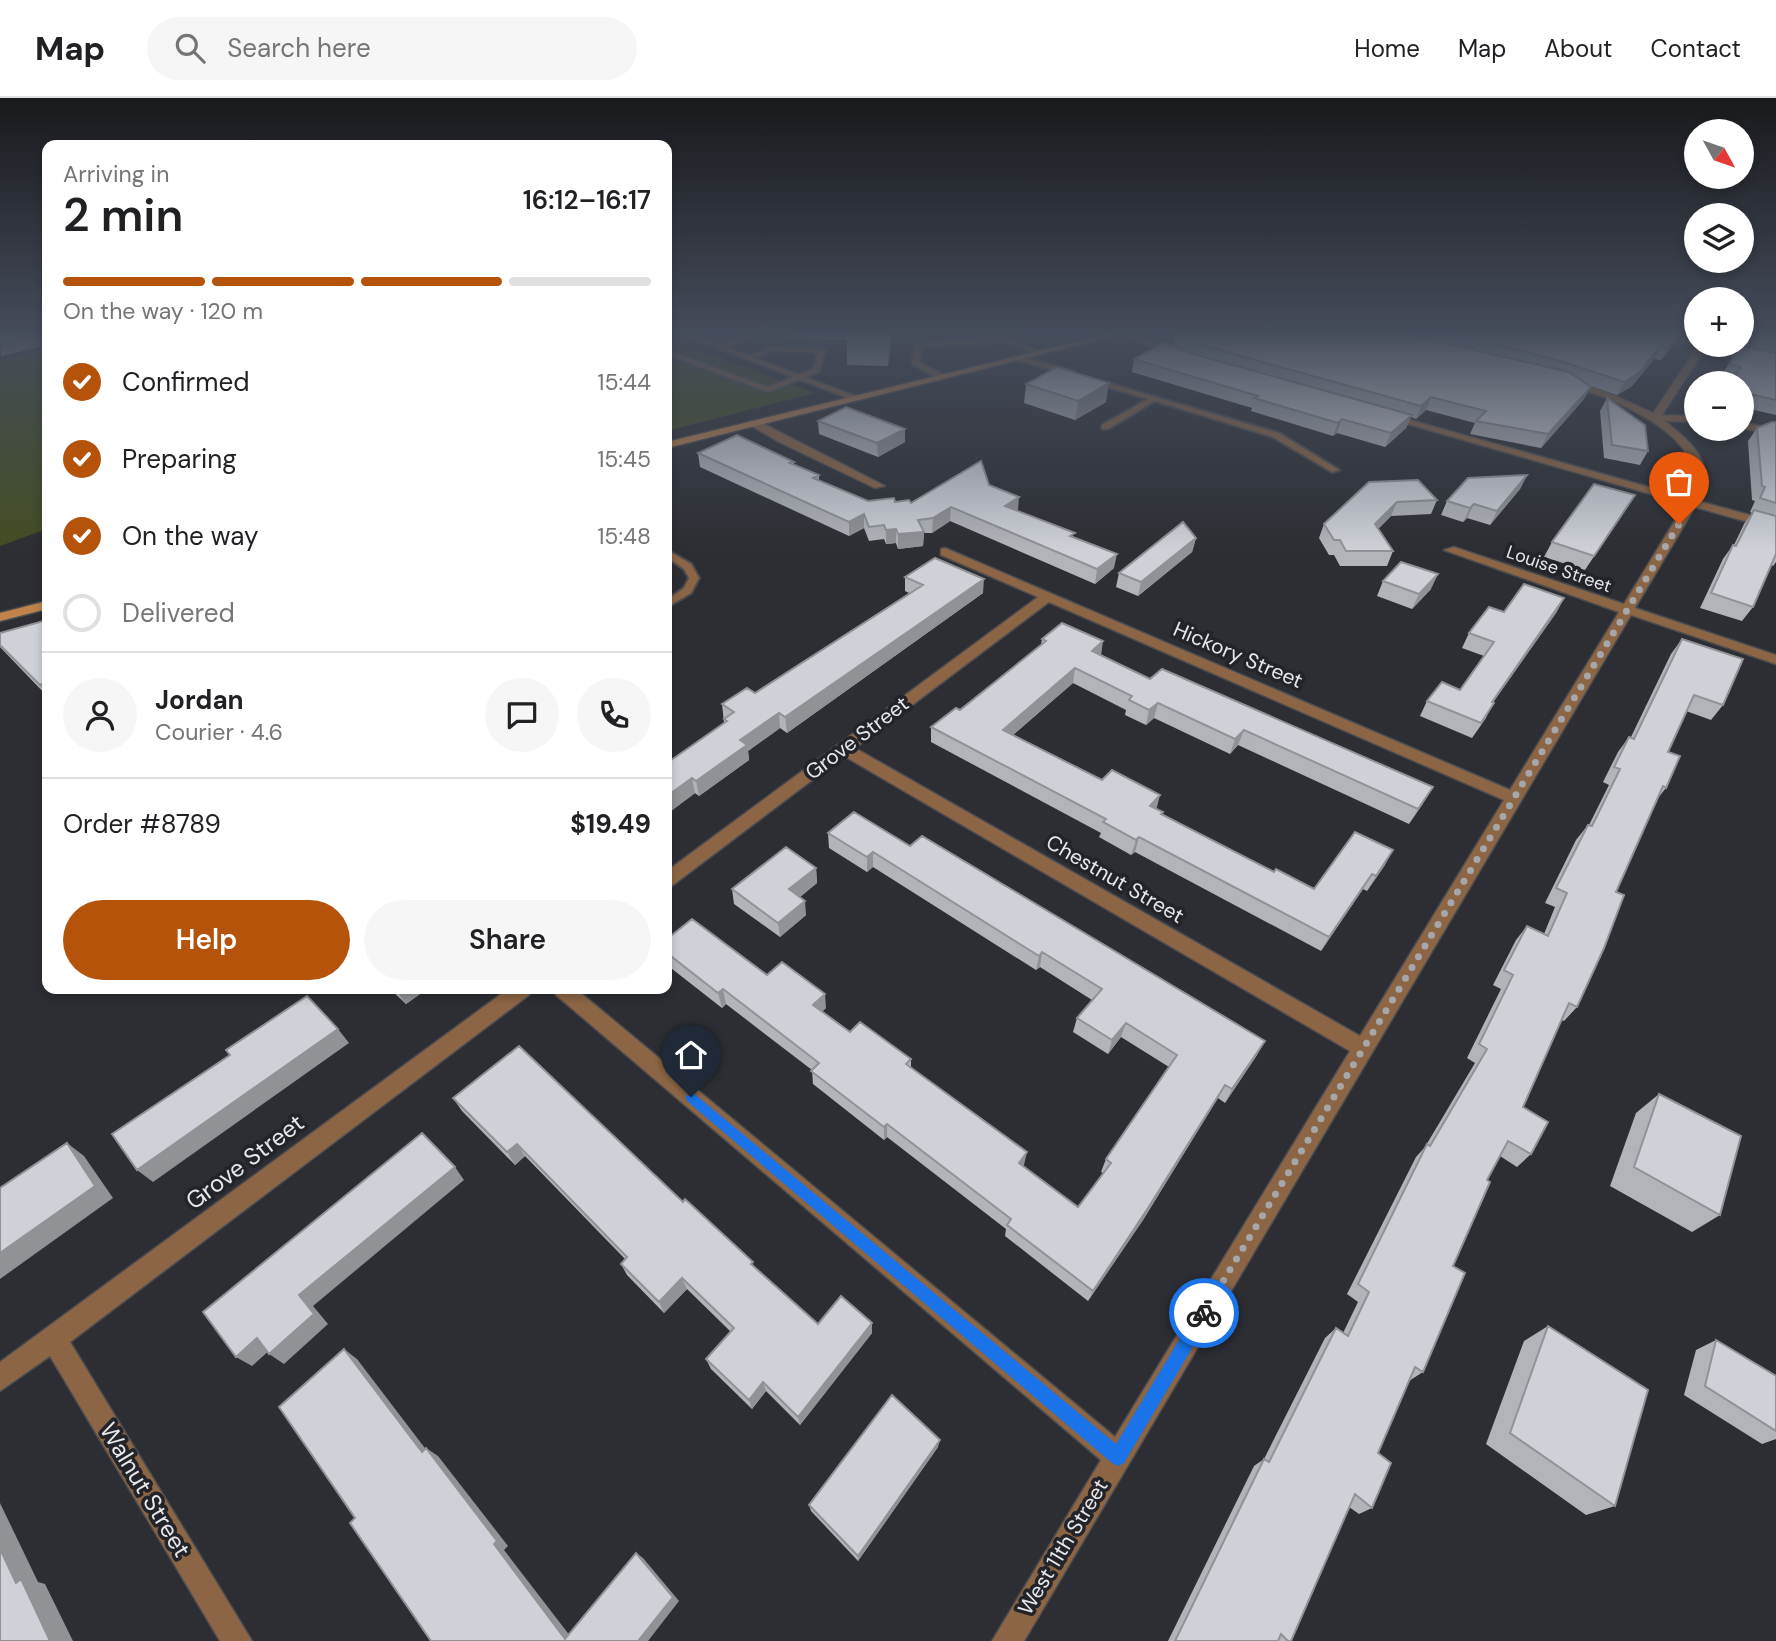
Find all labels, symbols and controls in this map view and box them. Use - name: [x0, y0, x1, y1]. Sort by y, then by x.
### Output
- search box: [147, 17, 637, 80]
- text: Map: [35, 27, 105, 70]
- icon: search: [171, 29, 209, 67]
- text: Search here: [227, 31, 371, 65]
- text: Home: [1354, 33, 1420, 64]
- text: Map: [1458, 33, 1506, 64]
- text: About: [1544, 33, 1613, 64]
- text: Contact: [1651, 33, 1741, 64]
- north arrow: [1684, 119, 1754, 189]
- map controls: [1684, 119, 1754, 441]
- text: Arriving in: [63, 159, 169, 189]
- text: 16:12–16:17: [523, 183, 651, 217]
- text: 2 min: [63, 185, 183, 245]
- button: layers: [1684, 203, 1754, 273]
- button: +: [1684, 287, 1754, 357]
- text: On the way · 120 m: [63, 296, 263, 326]
- icon: check: [63, 363, 101, 401]
- text: Confirmed: [122, 365, 249, 399]
- text: 15:44: [597, 367, 651, 397]
- button: −: [1684, 371, 1754, 441]
- icon: check: [63, 440, 101, 478]
- text: Preparing: [122, 442, 237, 476]
- text: 15:45: [597, 444, 651, 474]
- pin: [1649, 452, 1709, 524]
- icon: bag: [1660, 463, 1698, 501]
- icon: check: [63, 517, 101, 555]
- text: On the way: [122, 519, 258, 553]
- text: 15:48: [597, 521, 651, 551]
- street label: Louise Street: [1503, 540, 1615, 598]
- text: Delivered: [122, 596, 235, 630]
- street label: Hickory Street: [1169, 615, 1307, 695]
- button: person: [63, 678, 137, 752]
- button: chat: [485, 678, 559, 752]
- button: phone: [577, 678, 651, 752]
- text: Jordan: [155, 683, 244, 717]
- street label: Grove Street: [800, 690, 914, 786]
- text: Courier · 4.6: [155, 717, 283, 747]
- text: Order #8789: [63, 807, 221, 841]
- text: $19.49: [570, 807, 651, 841]
- street label: Chestnut Street: [1041, 828, 1189, 930]
- button: Help: [63, 900, 350, 980]
- button: Share: [364, 900, 651, 980]
- pin: [661, 1025, 721, 1097]
- icon: home: [672, 1036, 710, 1074]
- street label: Grove Street: [179, 1107, 310, 1216]
- courier: [1169, 1278, 1239, 1348]
- icon: bike: [1185, 1294, 1223, 1332]
- street label: Walnut Street: [93, 1417, 198, 1563]
- street label: West 11th Street: [1011, 1474, 1115, 1620]

